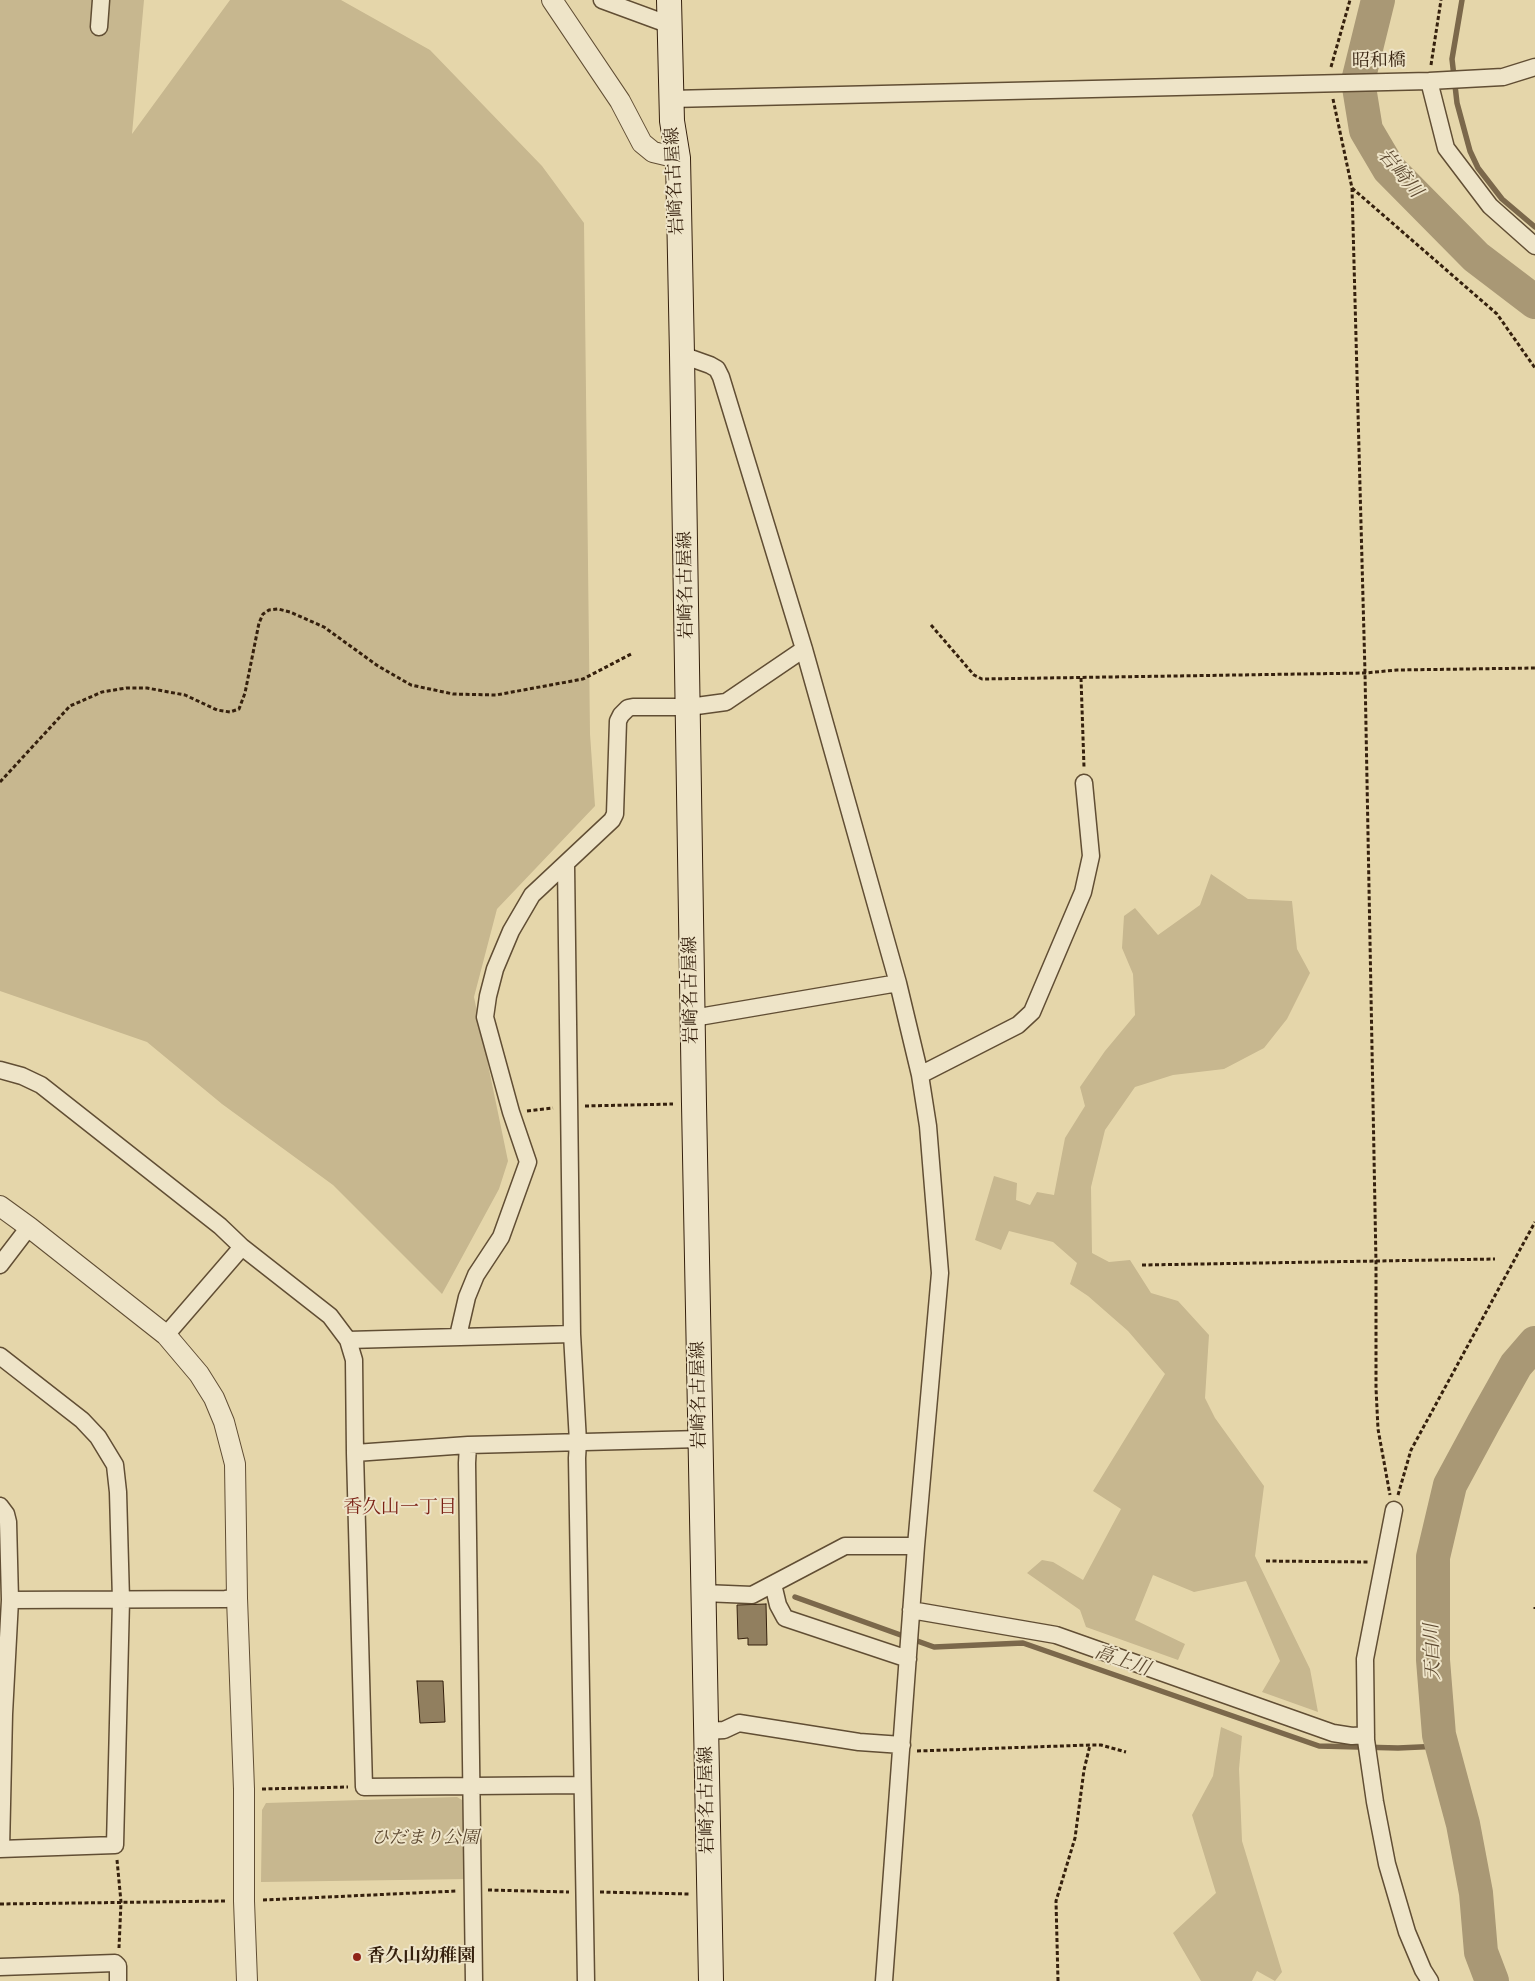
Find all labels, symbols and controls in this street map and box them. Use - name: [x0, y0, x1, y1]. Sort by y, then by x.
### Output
- street label: 昭和橋: [1352, 51, 1406, 73]
- street label: 岩崎名古屋線: [662, 127, 690, 235]
- water label: 岩崎川: [1372, 145, 1426, 203]
- street label: 岩崎名古屋線: [675, 531, 699, 639]
- street label: 岩崎名古屋線: [680, 936, 704, 1044]
- street label: 岩崎名古屋線: [688, 1341, 712, 1449]
- district label: 香久山一丁目: [343, 1498, 457, 1520]
- water label: 天白川: [1422, 1623, 1446, 1681]
- water label: 高上川: [1091, 1642, 1153, 1682]
- street label: 岩崎名古屋線: [696, 1746, 720, 1854]
- park label: ひだまり公園: [371, 1828, 479, 1850]
- place label: 香久山幼稚園: [367, 1946, 475, 1968]
- marker: 香久山幼稚園: [351, 1951, 363, 1963]

